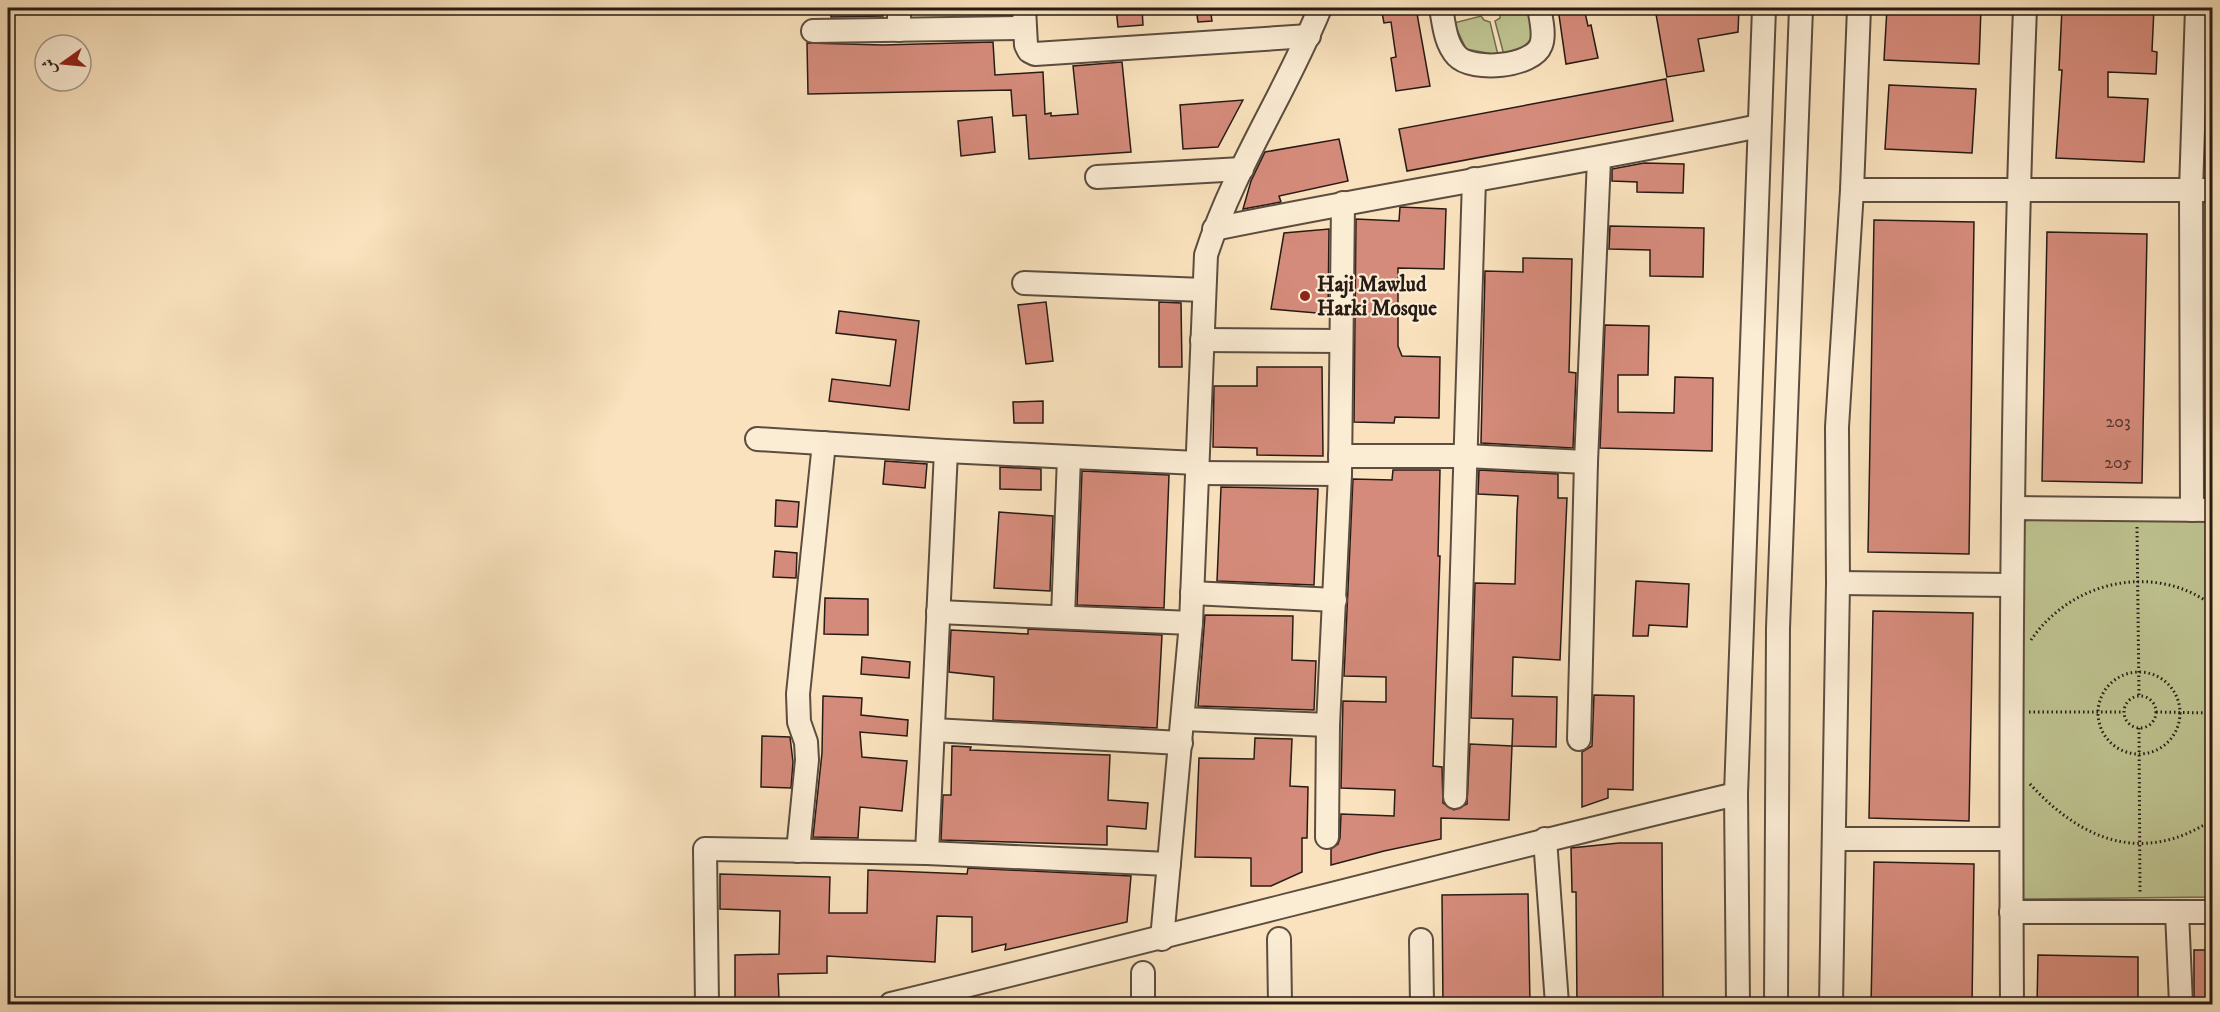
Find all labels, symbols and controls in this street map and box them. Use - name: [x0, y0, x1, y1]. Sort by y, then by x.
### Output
- north arrow: [33, 33, 93, 93]
- text: ش: [38, 56, 61, 77]
- place label: Haji Mawlud Harki Mosque: [1317, 272, 1437, 322]
- marker: Haji Mawlud Harki Mosque: [1298, 289, 1312, 303]
- house number: 203: [2105, 411, 2131, 433]
- house number: 205: [2104, 452, 2132, 474]

